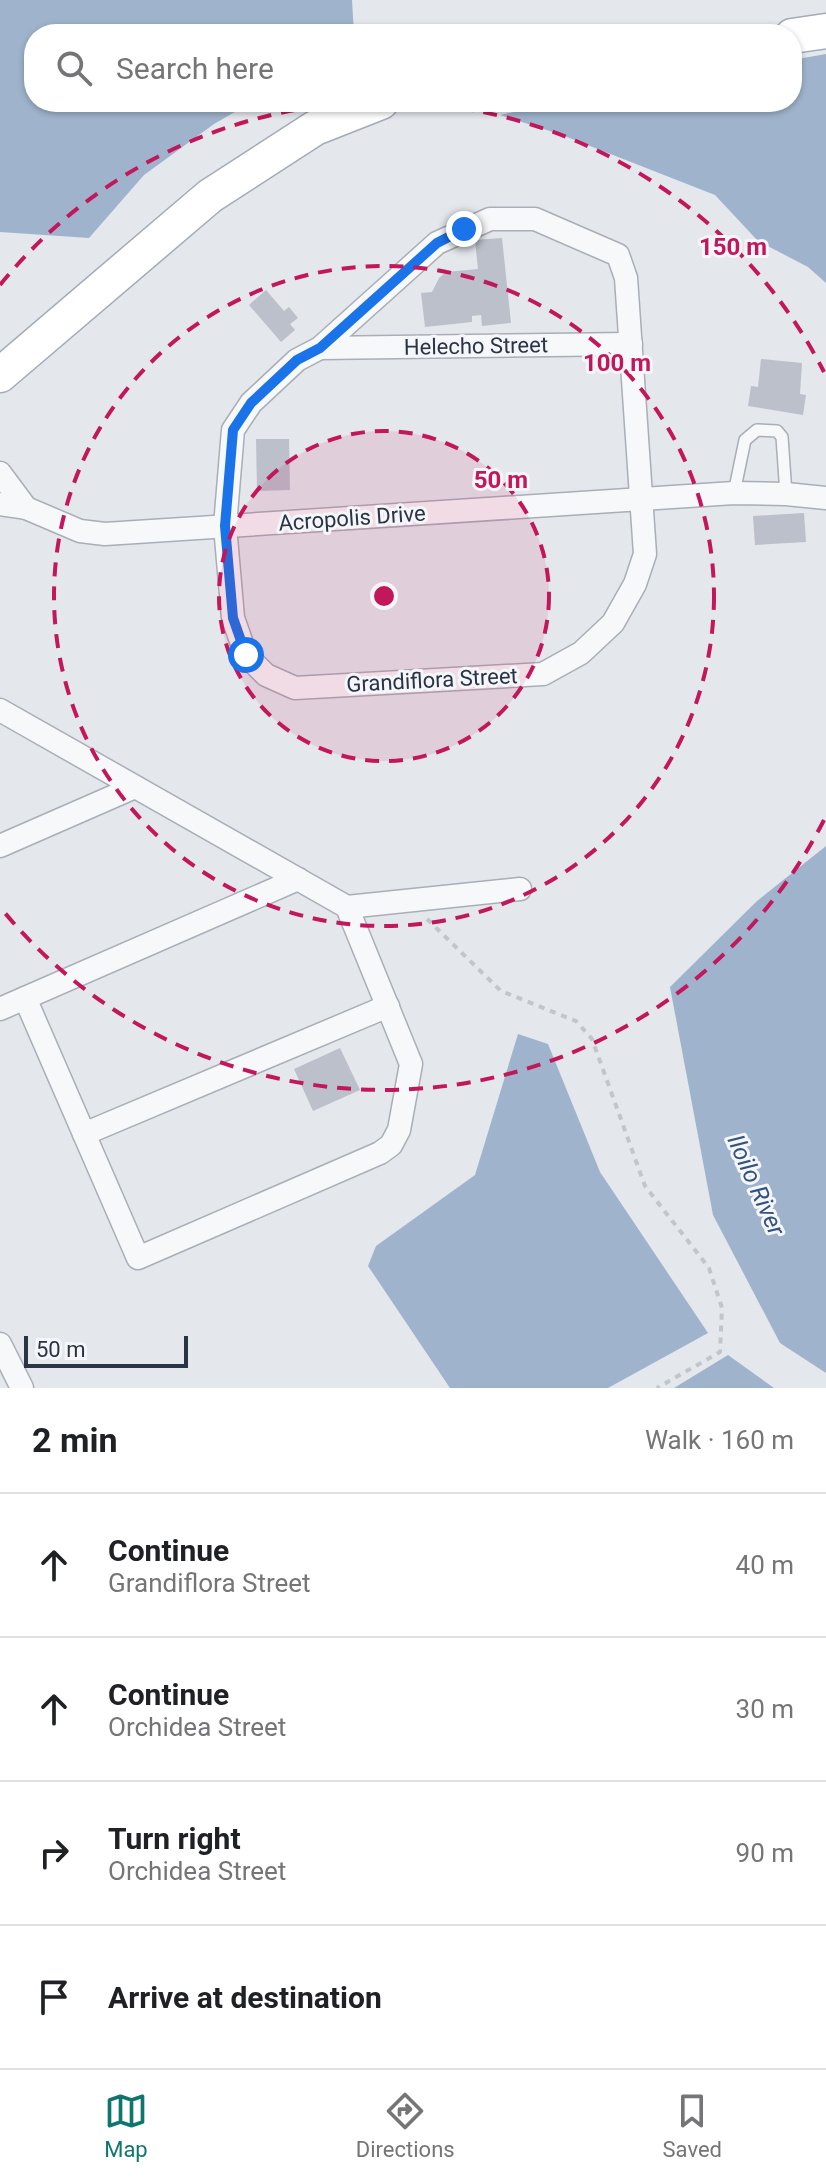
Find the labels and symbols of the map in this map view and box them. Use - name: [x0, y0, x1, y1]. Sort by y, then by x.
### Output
- route end: [446, 211, 482, 247]
- text: 150 m: [699, 233, 767, 261]
- street label: Helecho Street: [404, 332, 548, 360]
- text: 100 m: [583, 349, 651, 377]
- text: 50 m: [474, 466, 528, 494]
- street label: Acropolis Drive: [278, 500, 426, 536]
- centre of rings: [370, 582, 398, 610]
- route start: [228, 637, 264, 673]
- street label: Grandiflora Street: [346, 663, 518, 697]
- water label: Iloilo River: [721, 1130, 791, 1241]
- scale bar: [24, 1332, 188, 1368]

